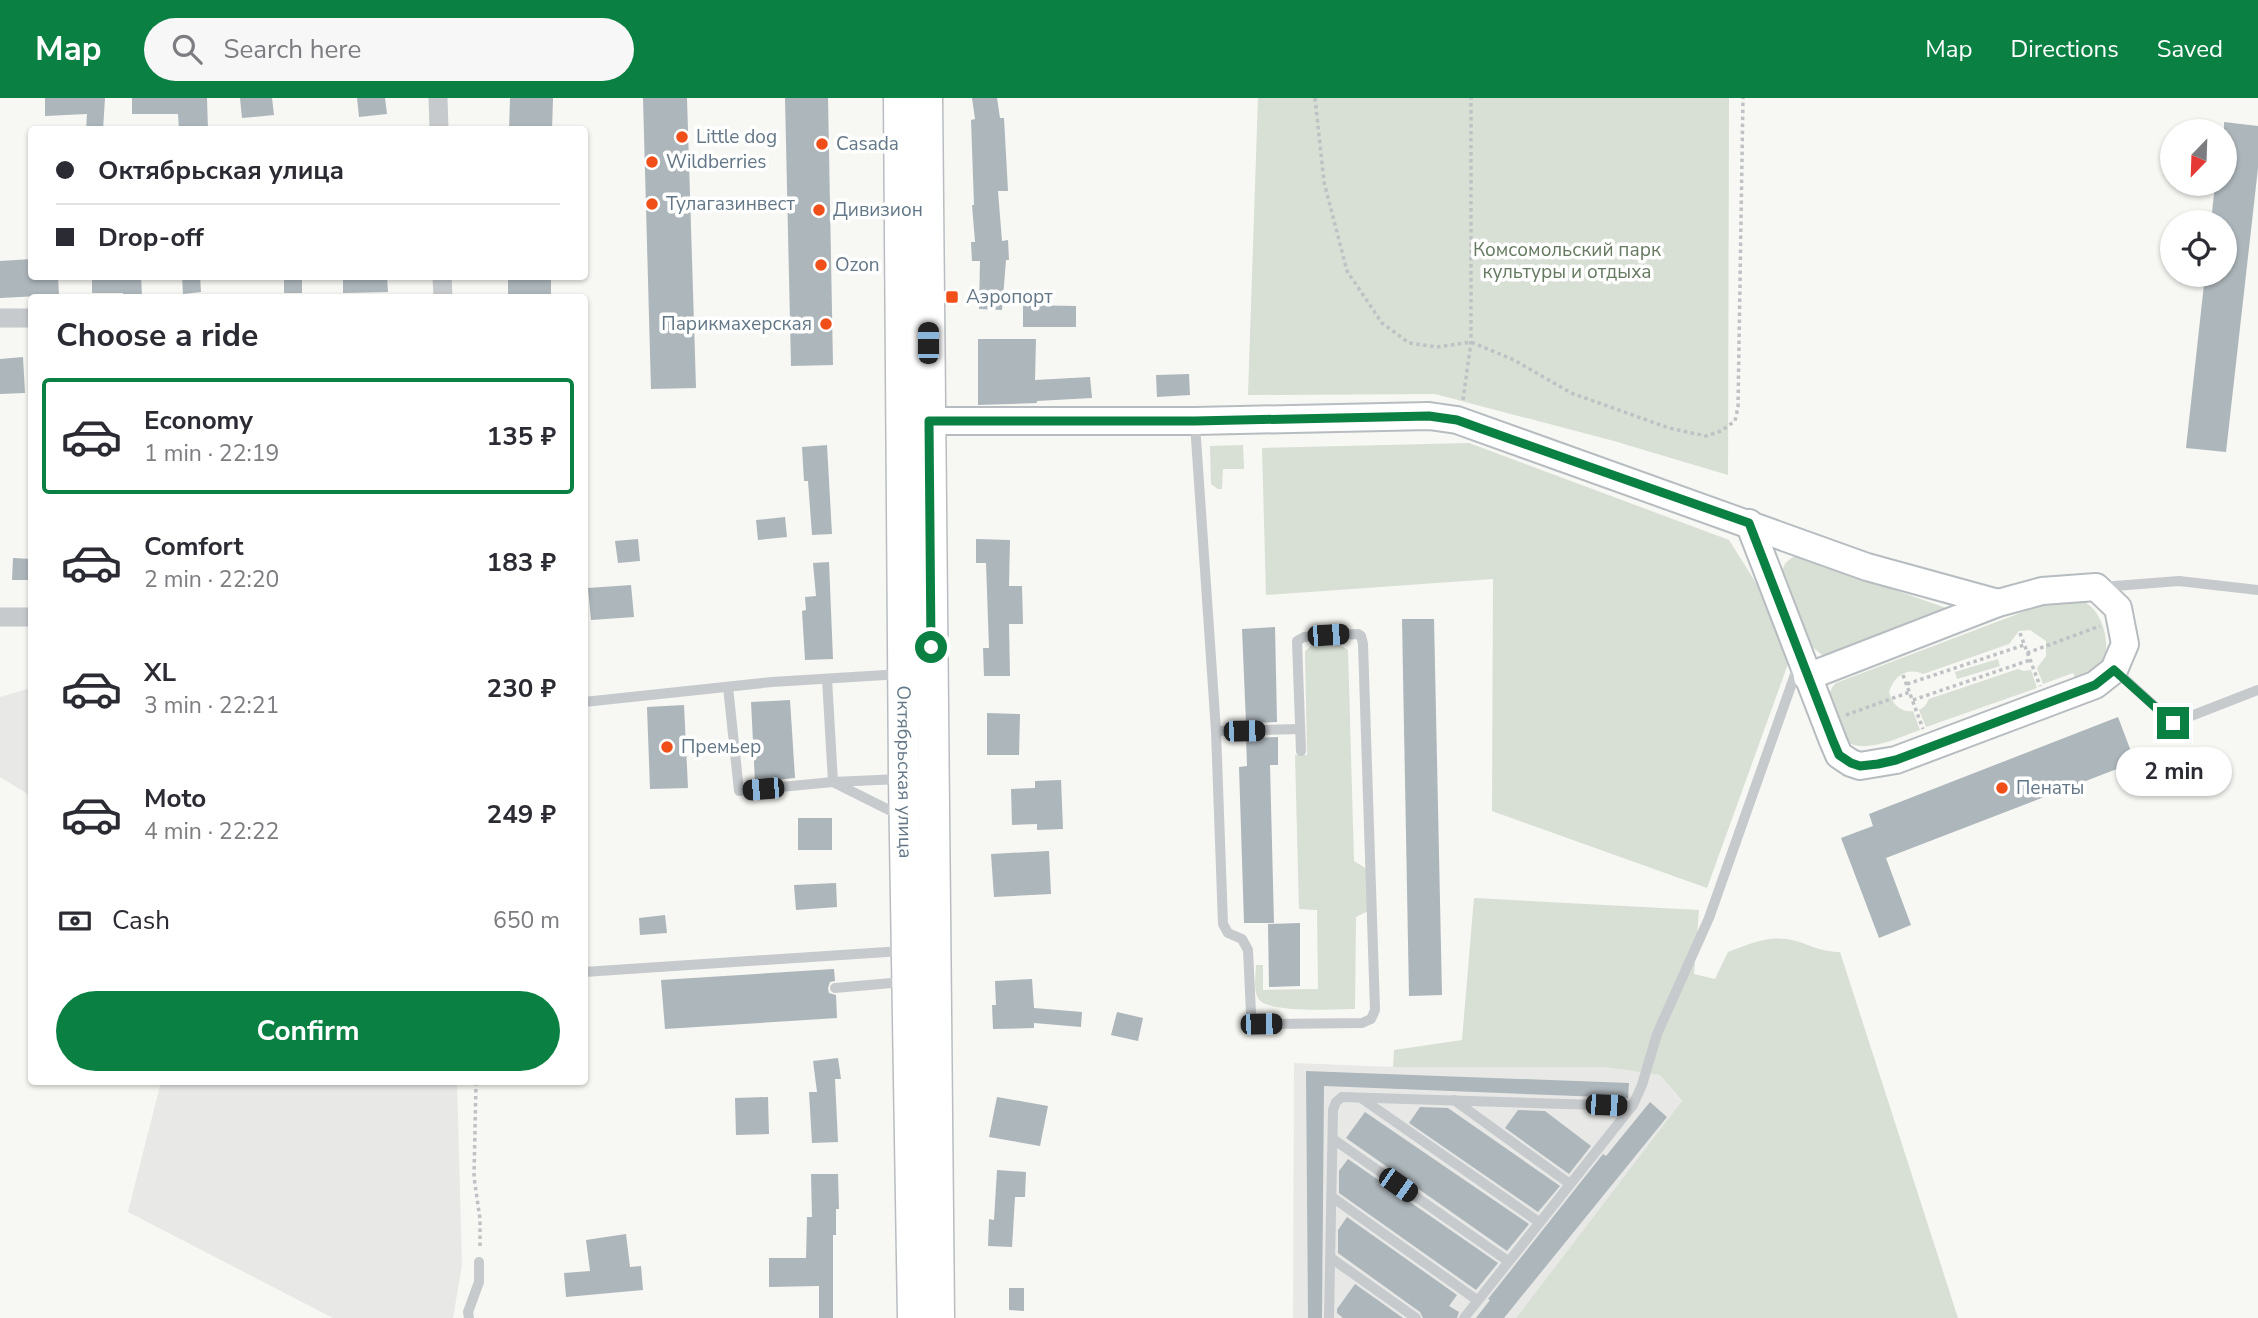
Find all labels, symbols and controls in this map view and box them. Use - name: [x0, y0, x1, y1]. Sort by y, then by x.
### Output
- search box: [144, 18, 634, 81]
- text: Map: [35, 27, 102, 72]
- icon: search: [168, 30, 206, 68]
- text: Search here: [224, 32, 361, 67]
- text: Map: [1925, 33, 1972, 65]
- text: Directions: [2010, 33, 2119, 65]
- text: Saved: [2157, 33, 2223, 65]
- north arrow: [2160, 119, 2236, 196]
- map controls: [2160, 119, 2237, 287]
- place label: Little dog: [696, 124, 777, 150]
- marker: Little dog: [674, 129, 690, 145]
- place label: Casada: [836, 131, 899, 157]
- marker: Casada: [814, 136, 830, 152]
- place label: Wildberries: [666, 149, 766, 175]
- text: Октябрьская улица: [98, 153, 344, 188]
- marker: Wildberries: [644, 154, 660, 170]
- place label: Тулагазинвест: [666, 191, 795, 217]
- marker: Тулагазинвест: [644, 196, 660, 212]
- place label: Дивизион: [833, 197, 923, 223]
- marker: Дивизион: [811, 202, 827, 218]
- button: locate: [2160, 210, 2237, 287]
- text: Drop-off: [98, 220, 204, 255]
- park label: Комсомольский парк культуры и отдыха: [1473, 237, 1661, 285]
- place label: Ozon: [835, 252, 880, 278]
- marker: Ozon: [813, 257, 829, 273]
- place label: Аэропорт: [966, 284, 1053, 310]
- marker: Аэропорт: [944, 289, 960, 305]
- place label: Парикмахерская: [661, 311, 812, 337]
- text: Choose a ride: [56, 314, 258, 357]
- marker: Парикмахерская: [818, 316, 834, 332]
- car: [918, 322, 939, 364]
- text: Economy: [144, 403, 253, 438]
- icon: car: [60, 405, 123, 468]
- text: 135 ₽: [487, 419, 556, 454]
- text: 1 min · 22:19: [144, 438, 279, 469]
- text: Comfort: [144, 529, 244, 564]
- icon: car: [60, 531, 123, 594]
- text: 183 ₽: [487, 545, 556, 580]
- text: 2 min · 22:20: [144, 564, 279, 595]
- car: [1307, 623, 1350, 647]
- route start: [915, 631, 947, 663]
- text: XL: [144, 655, 176, 690]
- icon: car: [60, 657, 123, 720]
- text: 230 ₽: [487, 671, 556, 706]
- street label: Октябрьская улица: [890, 685, 918, 859]
- text: 3 min · 22:21: [144, 690, 279, 721]
- route end: [2157, 707, 2189, 739]
- car: [1223, 720, 1266, 742]
- place label: Премьер: [681, 734, 761, 760]
- marker: Премьер: [659, 739, 675, 755]
- callout: 2 min: [2115, 748, 2231, 796]
- text: 2 min: [2144, 756, 2204, 787]
- place label: Пенаты: [2016, 775, 2084, 801]
- car: [742, 777, 785, 801]
- marker: Пенаты: [1994, 780, 2010, 796]
- text: Moto: [144, 781, 206, 816]
- icon: car: [60, 783, 123, 846]
- text: 249 ₽: [487, 797, 556, 832]
- text: 4 min · 22:22: [144, 816, 279, 847]
- icon: cash: [56, 902, 94, 940]
- text: Cash: [112, 903, 170, 938]
- text: 650 m: [493, 905, 560, 936]
- button: Confirm: [56, 991, 560, 1071]
- car: [1240, 1013, 1283, 1035]
- car: [1585, 1094, 1628, 1116]
- car: [1375, 1164, 1422, 1206]

